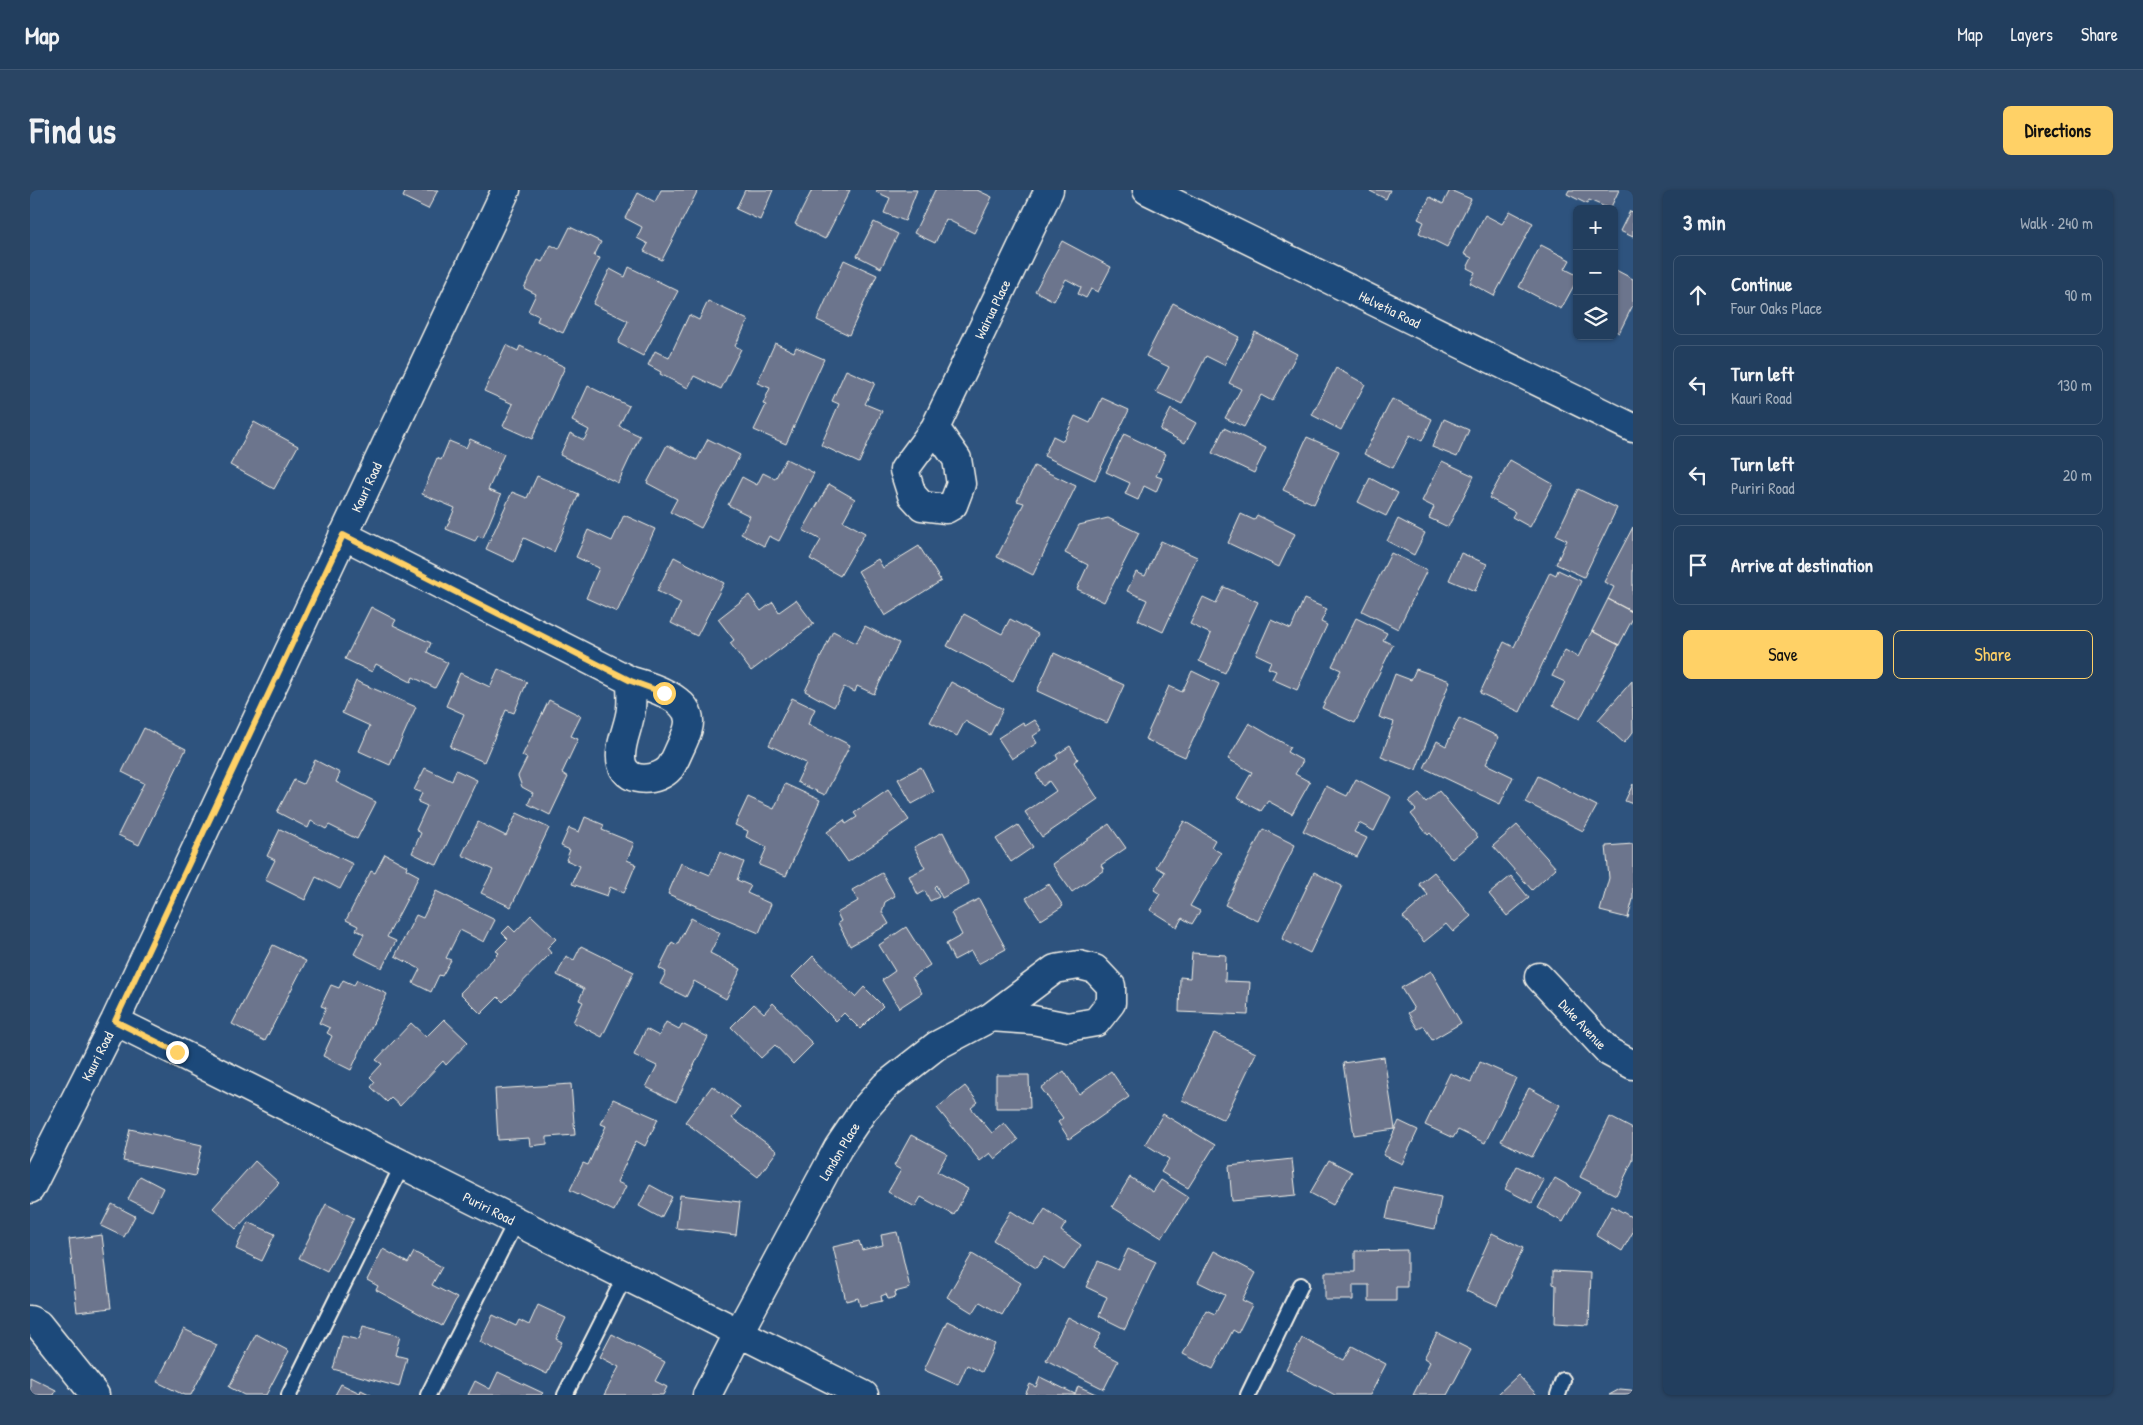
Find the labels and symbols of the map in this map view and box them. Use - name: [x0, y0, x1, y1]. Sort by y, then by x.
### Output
- street label: Wairua Place: [969, 276, 1015, 342]
- street label: Helvetia Road: [1356, 286, 1425, 332]
- street label: Kauri Road: [346, 458, 386, 515]
- route start: [653, 682, 676, 705]
- street label: Duke Avenue: [1555, 995, 1612, 1054]
- street label: Kauri Road: [76, 1028, 118, 1084]
- route end: [166, 1041, 189, 1064]
- street label: Landon Place: [814, 1118, 864, 1184]
- street label: Puriri Road: [460, 1187, 519, 1229]

